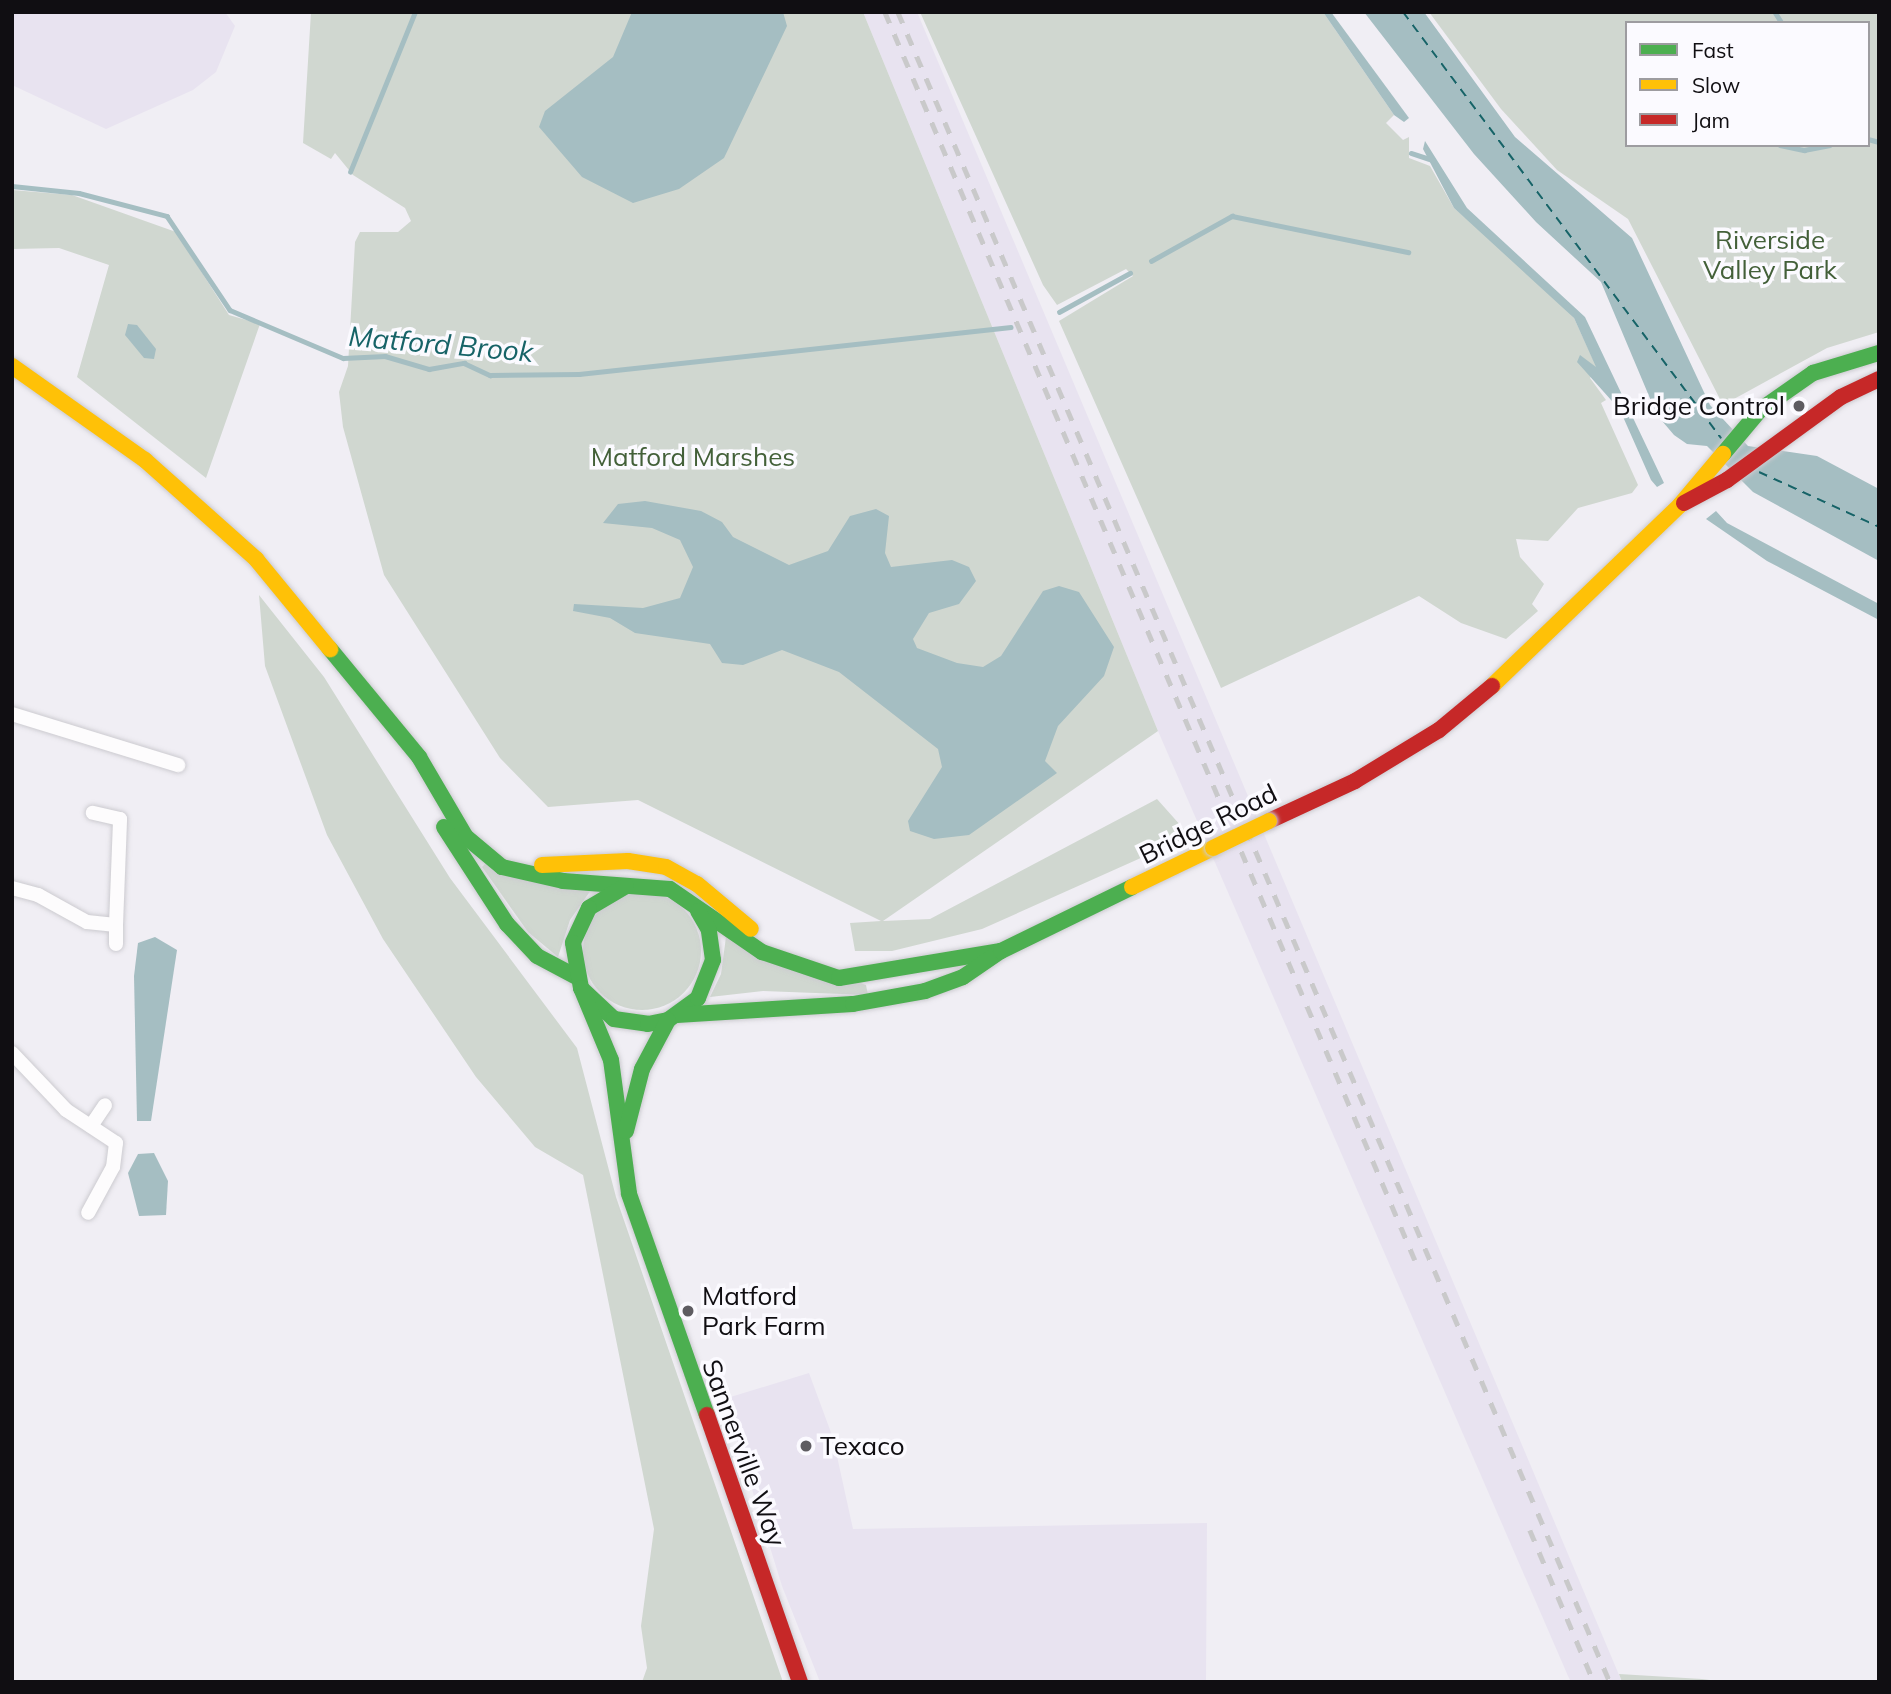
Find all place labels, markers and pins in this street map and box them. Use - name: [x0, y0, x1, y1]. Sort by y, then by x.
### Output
- place label: Bridge Control: [1613, 390, 1785, 422]
- marker: Bridge Control: [1791, 398, 1807, 414]
- place label: Matford Park Farm: [702, 1280, 825, 1342]
- marker: Matford Park Farm: [680, 1303, 696, 1319]
- place label: Texaco: [820, 1430, 905, 1462]
- marker: Texaco: [798, 1438, 814, 1454]

